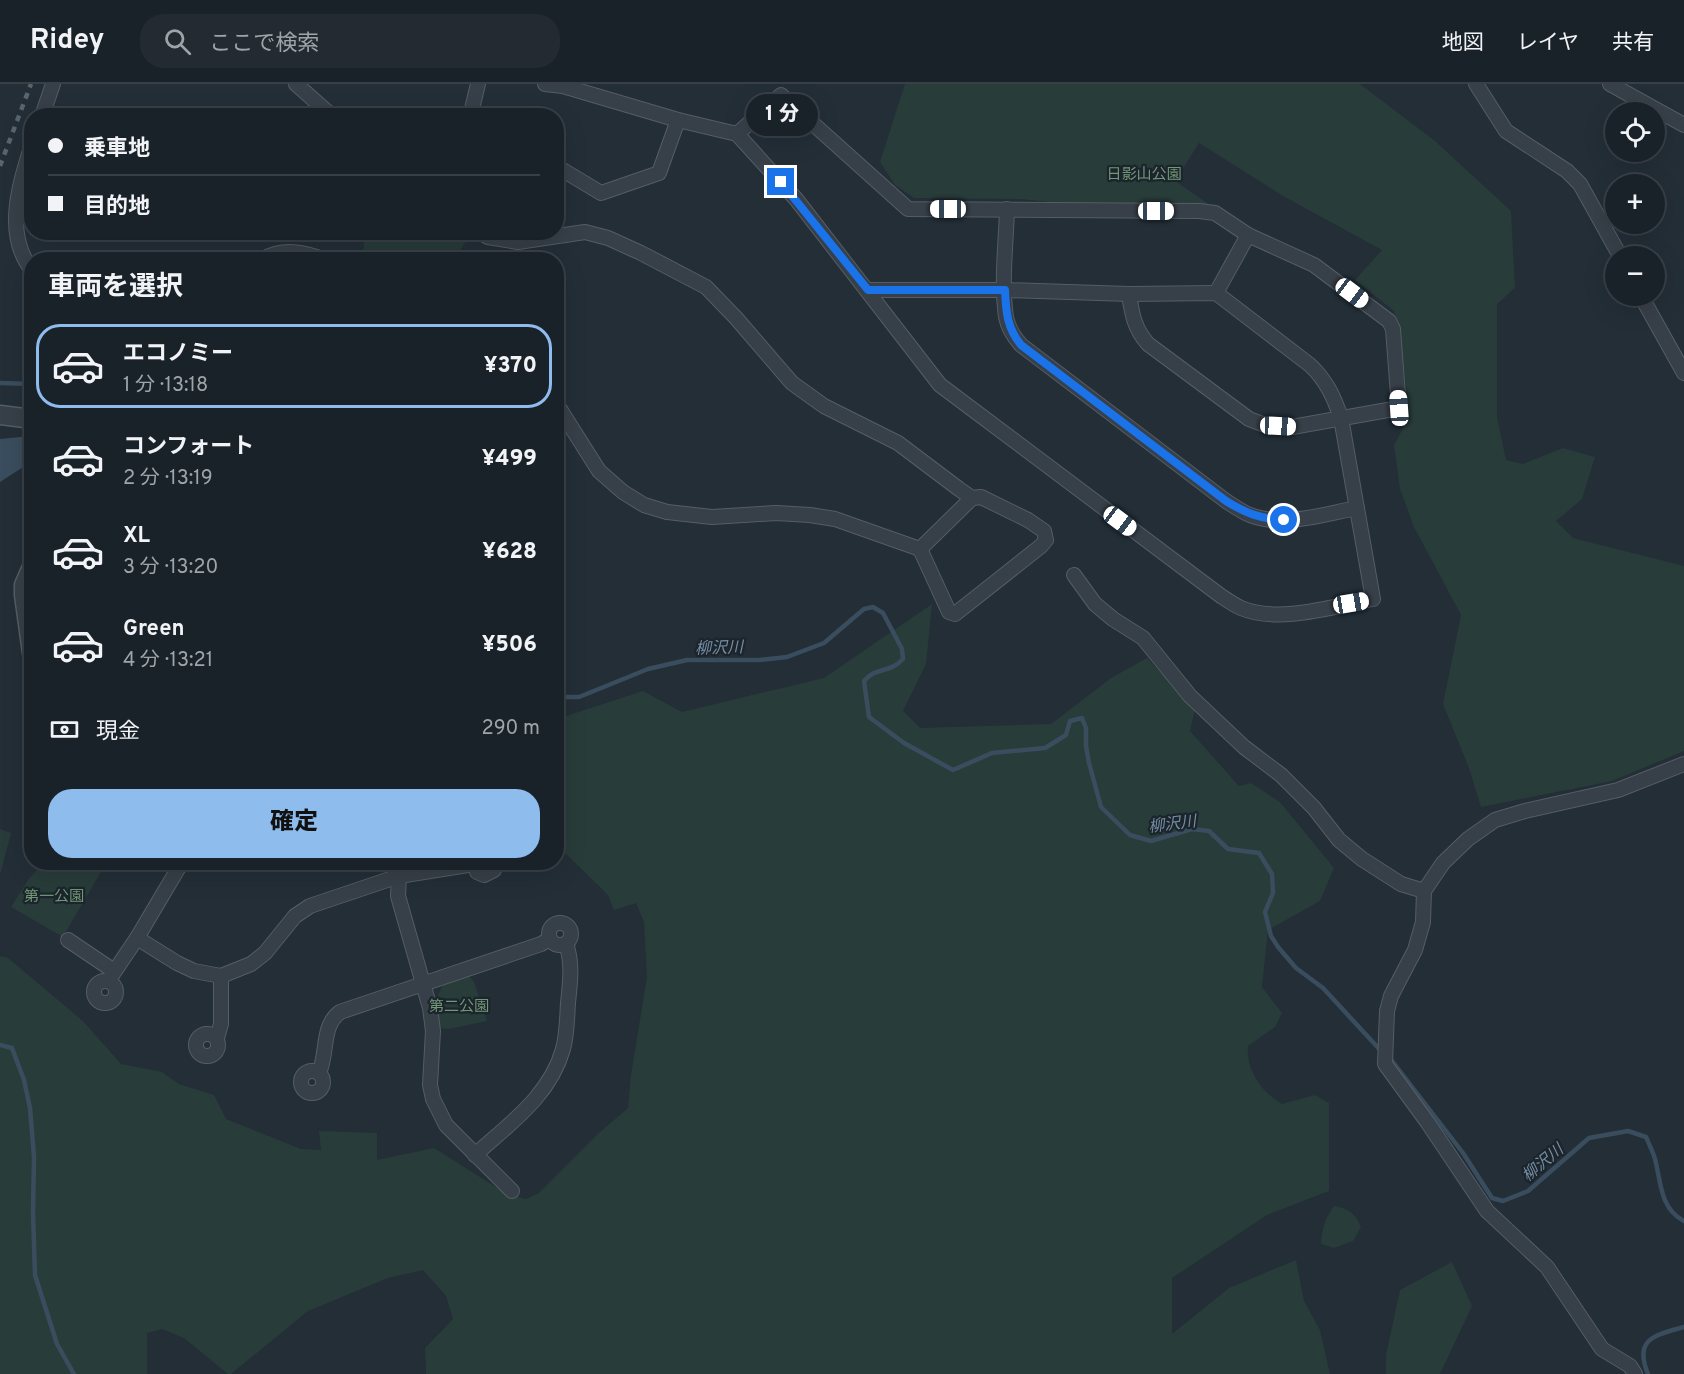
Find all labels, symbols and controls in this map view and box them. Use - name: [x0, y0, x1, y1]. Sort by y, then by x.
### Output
- search box: [140, 14, 560, 68]
- text: Ridey: [30, 23, 104, 59]
- icon: search: [161, 25, 194, 58]
- text: 地図: [1442, 30, 1484, 57]
- text: レイヤ: [1517, 30, 1579, 57]
- text: 共有: [1612, 30, 1654, 57]
- text: ここで検索: [209, 31, 319, 58]
- callout: 1 分: [745, 95, 817, 137]
- text: 1 分: [765, 102, 799, 128]
- map controls: [1605, 102, 1665, 306]
- button: locate: [1605, 102, 1665, 162]
- text: 乗車地: [84, 136, 150, 163]
- park label: 日影山公園: [1106, 166, 1182, 185]
- route end: [767, 168, 794, 195]
- button: +: [1605, 174, 1665, 234]
- text: 目的地: [84, 194, 150, 221]
- car: [930, 200, 966, 218]
- car: [1138, 202, 1174, 220]
- button: −: [1605, 246, 1665, 306]
- text: 車両を選択: [48, 271, 183, 305]
- car: [1332, 275, 1372, 311]
- icon: car: [51, 339, 105, 393]
- text: エコノミー: [123, 341, 233, 368]
- text: ¥370: [484, 353, 537, 380]
- text: 1 分 · 13:18: [123, 373, 208, 399]
- car: [1389, 389, 1409, 427]
- car: [1260, 416, 1296, 436]
- icon: car: [51, 432, 105, 486]
- text: コンフォート: [123, 434, 254, 461]
- text: ¥499: [482, 446, 537, 473]
- text: 2 分 · 13:19: [123, 466, 213, 492]
- car: [1100, 503, 1140, 539]
- route start: [1270, 506, 1297, 533]
- text: XL: [123, 523, 150, 550]
- icon: car: [51, 525, 105, 579]
- text: ¥628: [482, 539, 537, 566]
- text: 3 分 · 13:20: [123, 555, 218, 581]
- car: [1332, 591, 1370, 615]
- text: Green: [123, 616, 185, 643]
- icon: car: [51, 618, 105, 672]
- text: ¥506: [482, 632, 537, 659]
- water label: 柳沢川: [695, 638, 745, 660]
- text: 4 分 · 13:21: [123, 648, 213, 674]
- icon: cash: [48, 713, 81, 746]
- text: 290 m: [482, 716, 540, 742]
- text: 現金: [96, 719, 140, 746]
- button: 確定: [48, 789, 540, 858]
- water label: 柳沢川: [1147, 812, 1199, 838]
- park label: 第一公園: [24, 888, 84, 907]
- park label: 第二公園: [429, 998, 489, 1017]
- water label: 柳沢川: [1518, 1139, 1570, 1187]

